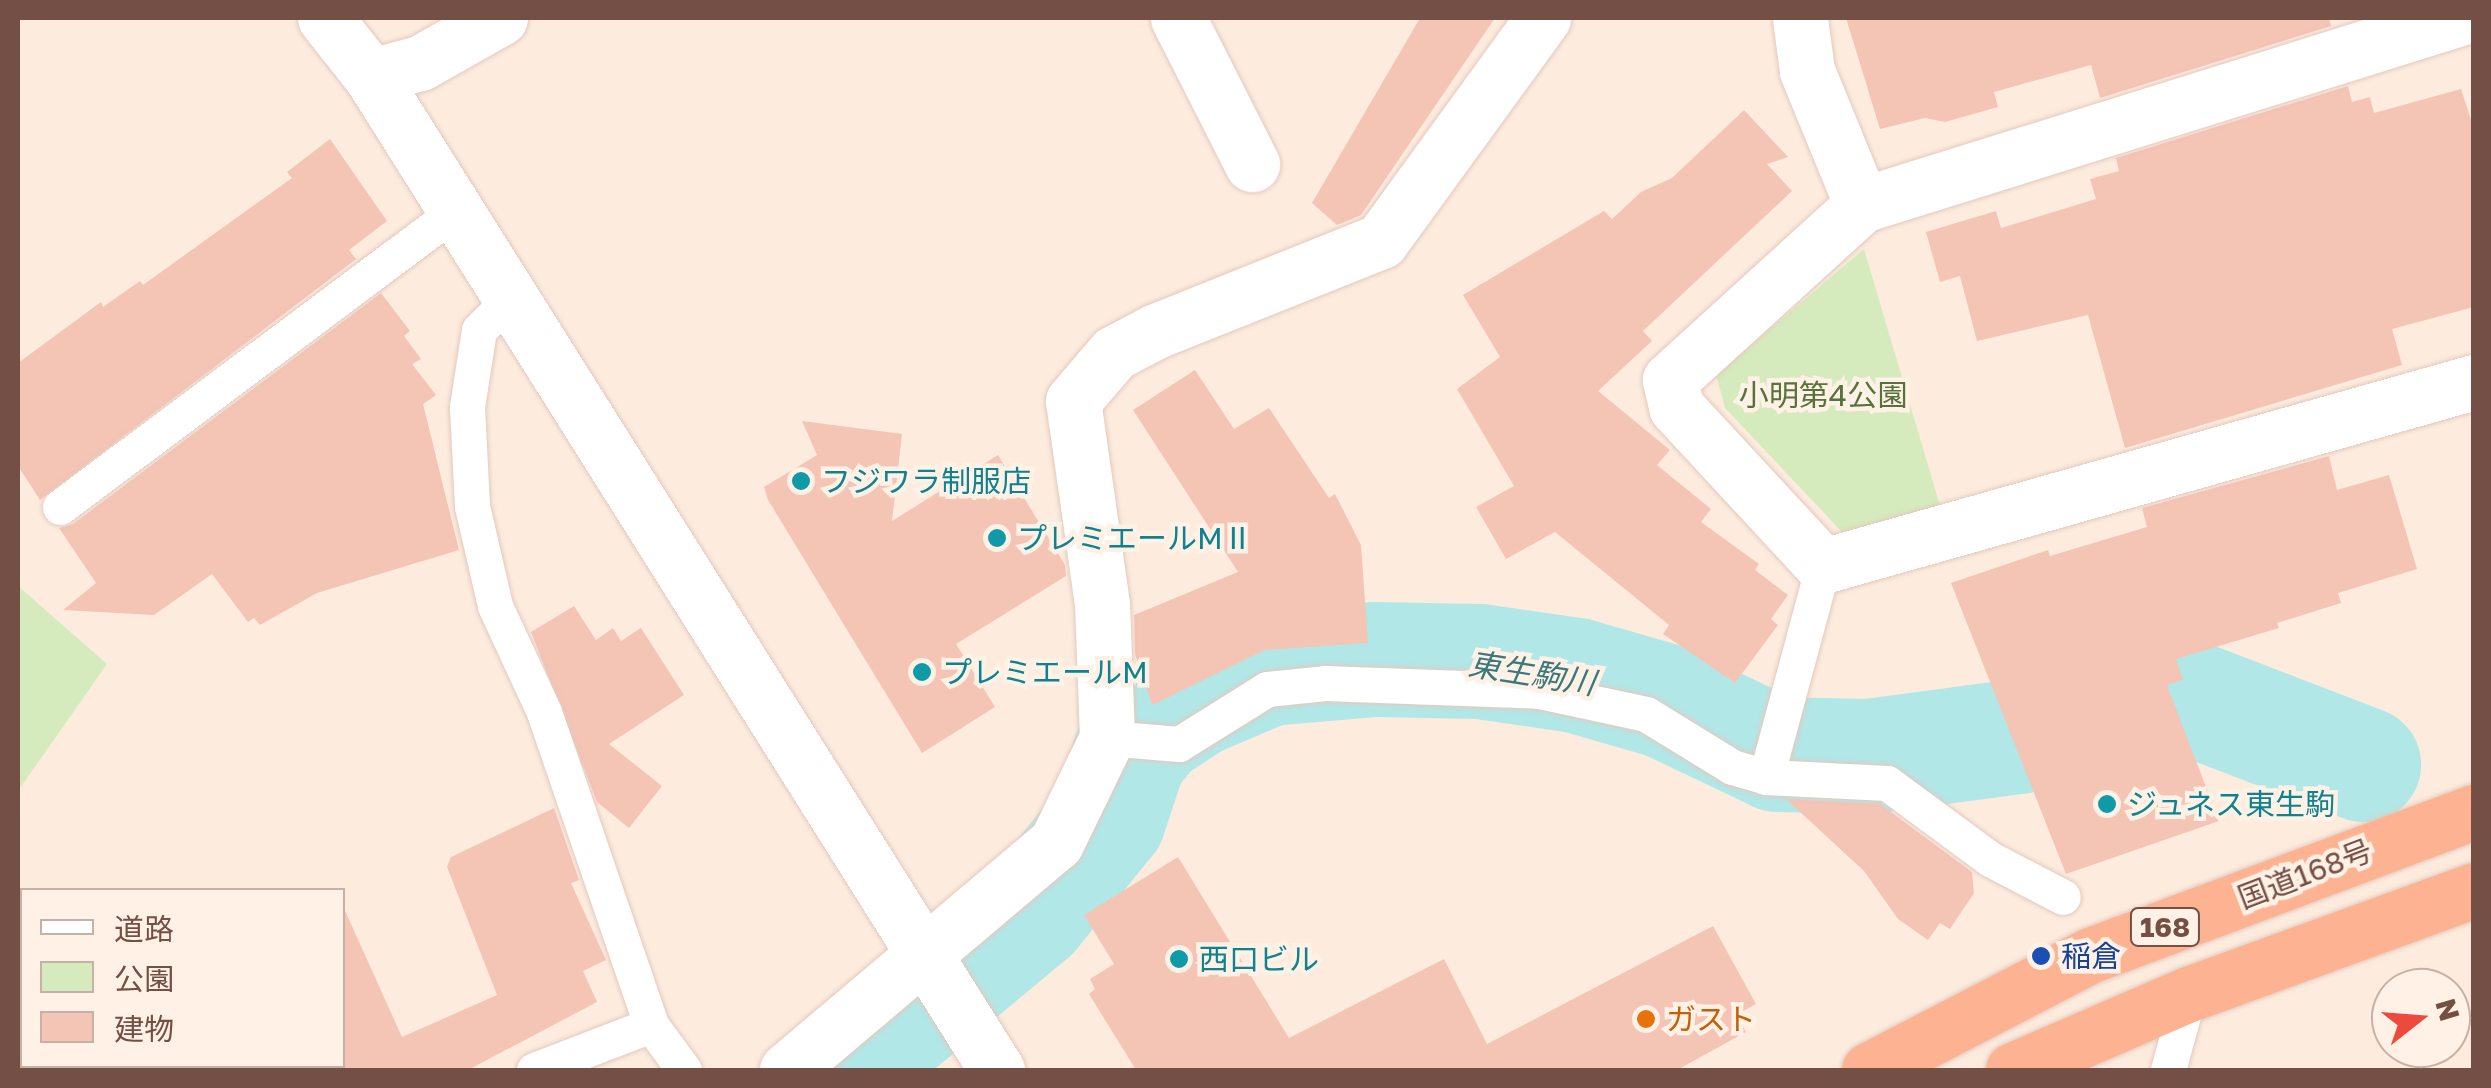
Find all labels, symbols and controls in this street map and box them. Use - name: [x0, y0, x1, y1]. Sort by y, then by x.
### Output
- park label: 小明第4公園: [1739, 377, 1907, 413]
- place label: フジワラ制服店: [821, 463, 1031, 499]
- marker: フジワラ制服店: [790, 470, 812, 492]
- place label: プレミエールMⅡ: [1017, 520, 1253, 556]
- marker: プレミエールMⅡ: [986, 527, 1008, 549]
- water label: 東生駒川: [1466, 644, 1598, 702]
- place label: プレミエールM: [942, 654, 1148, 690]
- marker: プレミエールM: [911, 661, 933, 683]
- place label: ジュネス東生駒: [2127, 786, 2337, 822]
- marker: ジュネス東生駒: [2096, 793, 2118, 815]
- street label: 国道168号: [2233, 832, 2377, 916]
- legend: [20, 888, 345, 1068]
- road number: 168: [2128, 904, 2202, 950]
- text: 道路: [114, 911, 174, 947]
- place label: 稲倉: [2061, 938, 2121, 974]
- place label: 西口ビル: [1199, 941, 1319, 977]
- marker: 稲倉: [2030, 945, 2052, 967]
- marker: 西口ビル: [1168, 948, 1190, 970]
- text: 公園: [114, 961, 174, 997]
- north arrow: [2371, 968, 2471, 1068]
- text: N: [2429, 995, 2467, 1025]
- place label: ガスト: [1666, 1001, 1756, 1037]
- marker: ガスト: [1635, 1008, 1657, 1030]
- text: 建物: [114, 1011, 174, 1047]

